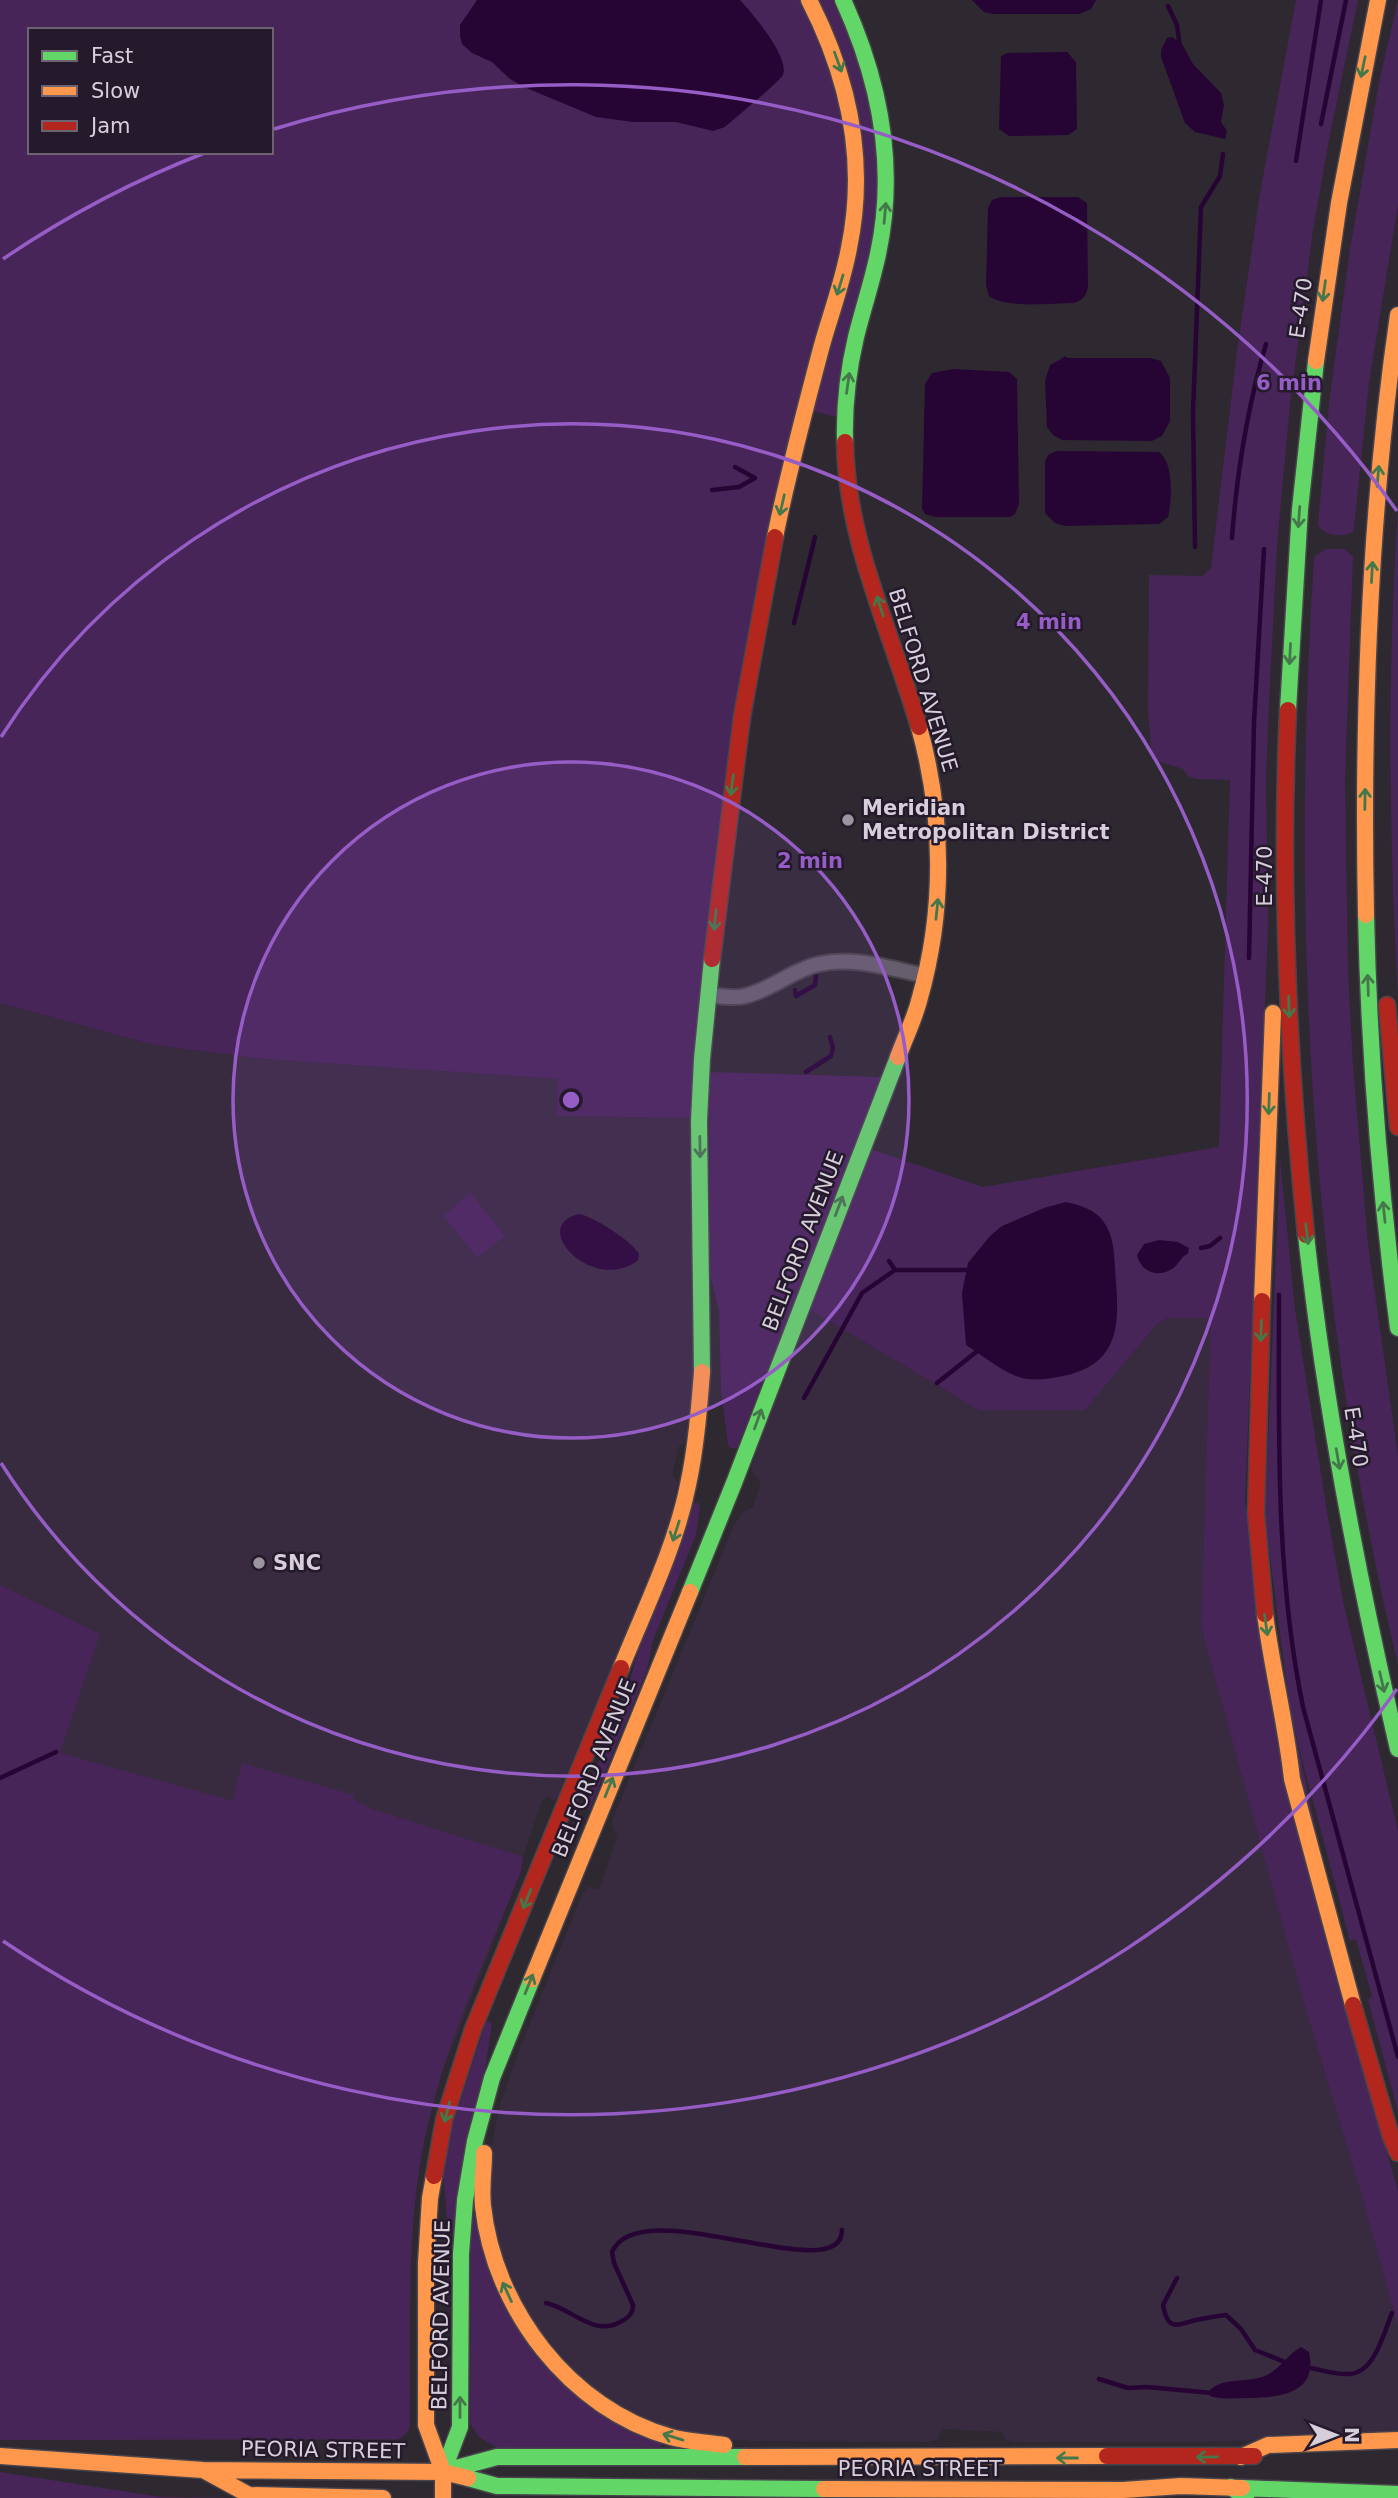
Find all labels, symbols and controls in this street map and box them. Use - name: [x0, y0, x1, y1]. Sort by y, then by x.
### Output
- legend: [28, 28, 273, 154]
- text: Fast: [91, 44, 133, 68]
- one-way arrow: [833, 50, 845, 72]
- one-way arrow: [1356, 55, 1370, 78]
- text: Slow: [91, 79, 140, 103]
- text: Jam: [89, 114, 131, 138]
- one-way arrow: [879, 202, 892, 224]
- one-way arrow: [833, 274, 846, 296]
- street label: E-470: [1285, 276, 1317, 340]
- one-way arrow: [1317, 279, 1330, 302]
- text: 6 min: [1256, 371, 1322, 395]
- one-way arrow: [841, 372, 854, 395]
- one-way arrow: [1372, 465, 1385, 487]
- one-way arrow: [775, 493, 788, 516]
- one-way arrow: [1292, 505, 1305, 528]
- one-way arrow: [1366, 561, 1379, 584]
- street label: BELFORD AVENUE: [884, 585, 962, 775]
- one-way arrow: [873, 595, 885, 617]
- text: 4 min: [1016, 610, 1082, 634]
- one-way arrow: [1283, 643, 1296, 666]
- one-way arrow: [725, 773, 738, 796]
- one-way arrow: [1358, 788, 1372, 811]
- place label: Meridian Metropolitan District: [862, 796, 1110, 844]
- marker: Meridian Metropolitan District: [840, 812, 856, 828]
- street label: E-470: [1253, 846, 1277, 906]
- text: 2 min: [777, 849, 843, 873]
- one-way arrow: [931, 898, 944, 921]
- one-way arrow: [709, 908, 722, 931]
- one-way arrow: [1362, 974, 1375, 997]
- one-way arrow: [1282, 995, 1295, 1018]
- centre of rings: [559, 1088, 583, 1112]
- one-way arrow: [1263, 1092, 1276, 1115]
- one-way arrow: [693, 1135, 706, 1158]
- street label: BELFORD AVENUE: [758, 1148, 848, 1334]
- one-way arrow: [834, 1196, 847, 1218]
- one-way arrow: [1377, 1201, 1390, 1224]
- one-way arrow: [1300, 1222, 1313, 1245]
- one-way arrow: [1255, 1320, 1268, 1343]
- street label: E-470: [1339, 1405, 1373, 1469]
- one-way arrow: [752, 1408, 765, 1430]
- one-way arrow: [1332, 1447, 1345, 1470]
- one-way arrow: [669, 1519, 682, 1541]
- place label: SNC: [273, 1551, 321, 1575]
- marker: SNC: [251, 1555, 267, 1571]
- one-way arrow: [1259, 1613, 1272, 1636]
- one-way arrow: [1376, 1670, 1389, 1693]
- street label: BELFORD AVENUE: [547, 1675, 641, 1861]
- one-way arrow: [604, 1777, 617, 1798]
- one-way arrow: [520, 1888, 533, 1909]
- one-way arrow: [523, 1974, 536, 1995]
- one-way arrow: [440, 2100, 453, 2122]
- street label: BELFORD AVENUE: [427, 2220, 455, 2410]
- one-way arrow: [500, 2282, 513, 2303]
- one-way arrow: [453, 2395, 467, 2418]
- north arrow: [1300, 2400, 1370, 2470]
- text: N: [1341, 2427, 1363, 2443]
- one-way arrow: [662, 2430, 684, 2443]
- street label: PEORIA STREET: [241, 2437, 406, 2463]
- one-way arrow: [1196, 2450, 1219, 2464]
- one-way arrow: [1056, 2451, 1079, 2465]
- street label: PEORIA STREET: [838, 2457, 1002, 2481]

